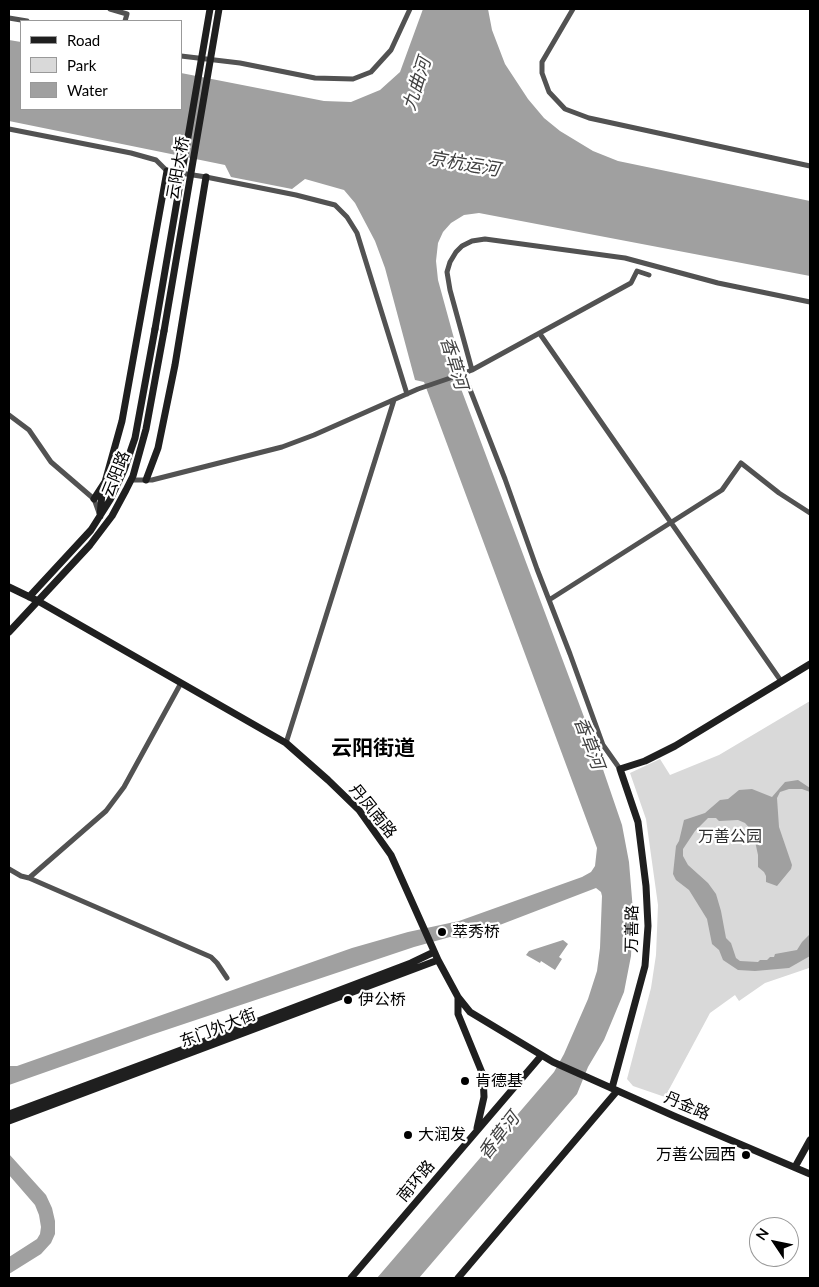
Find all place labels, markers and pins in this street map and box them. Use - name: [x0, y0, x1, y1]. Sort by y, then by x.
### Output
- place label: 萃秀桥: [452, 922, 500, 942]
- marker: 萃秀桥: [436, 926, 448, 938]
- place label: 伊公桥: [358, 990, 406, 1010]
- marker: 伊公桥: [342, 994, 354, 1006]
- place label: 肯德基: [475, 1071, 523, 1091]
- marker: 肯德基: [459, 1075, 471, 1087]
- place label: 大润发: [418, 1125, 466, 1145]
- marker: 大润发: [402, 1129, 414, 1141]
- place label: 万善公园西: [656, 1145, 736, 1165]
- marker: 万善公园西: [740, 1149, 752, 1161]

